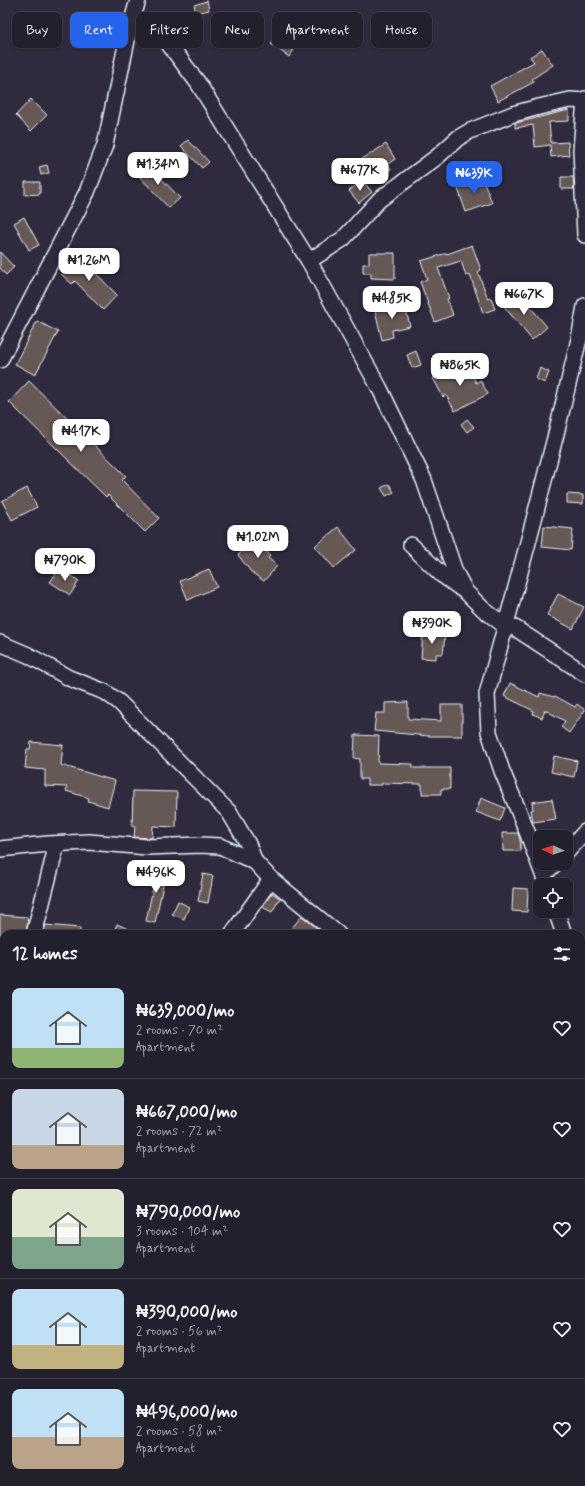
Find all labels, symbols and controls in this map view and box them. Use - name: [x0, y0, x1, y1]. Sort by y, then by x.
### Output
- chip: Buy: [12, 12, 62, 48]
- chip: Rent: [70, 12, 128, 48]
- chip: Filters: [136, 12, 203, 48]
- chip: New: [211, 12, 264, 48]
- chip: Apartment: [272, 12, 363, 48]
- chip: House: [371, 12, 432, 48]
- pin: ₦1.34M: [125, 152, 191, 186]
- text: ₦1.34M: [136, 156, 180, 173]
- pin: ₦677K: [332, 158, 388, 192]
- pin: ₦639K: [446, 161, 502, 195]
- text: ₦677K: [340, 162, 380, 179]
- text: ₦639K: [455, 165, 493, 182]
- pin: ₦1.26M: [56, 248, 122, 282]
- text: ₦1.26M: [68, 252, 110, 269]
- pin: ₦667K: [496, 282, 552, 316]
- pin: ₦485K: [364, 286, 420, 320]
- text: ₦667K: [504, 286, 544, 303]
- text: ₦485K: [372, 290, 412, 307]
- pin: ₦865K: [432, 353, 488, 387]
- text: ₦865K: [440, 357, 480, 374]
- pin: ₦417K: [53, 419, 109, 453]
- text: ₦417K: [62, 423, 100, 440]
- pin: ₦1.02M: [225, 525, 291, 559]
- text: ₦1.02M: [236, 529, 280, 546]
- pin: ₦790K: [37, 548, 93, 582]
- text: ₦790K: [44, 552, 86, 569]
- pin: ₦390K: [404, 611, 460, 645]
- text: ₦390K: [412, 615, 452, 632]
- north arrow: [533, 830, 573, 870]
- map controls: [533, 830, 573, 918]
- pin: ₦496K: [128, 860, 184, 894]
- text: ₦496K: [136, 864, 176, 881]
- button: locate: [533, 878, 573, 918]
- text: 12 homes: [12, 943, 78, 965]
- icon: filters: [551, 943, 573, 965]
- text: ₦639,000/mo: [136, 1000, 234, 1022]
- icon: home: [44, 1004, 92, 1052]
- icon: heart: [551, 1017, 573, 1039]
- text: 2 rooms · 70 m²: [136, 1022, 223, 1039]
- text: Apartment: [136, 1039, 195, 1056]
- text: ₦667,000/mo: [136, 1101, 237, 1123]
- icon: home: [44, 1105, 92, 1153]
- icon: heart: [551, 1118, 573, 1140]
- text: 2 rooms · 72 m²: [136, 1123, 222, 1140]
- text: Apartment: [136, 1140, 195, 1157]
- text: ₦790,000/mo: [136, 1201, 240, 1223]
- icon: home: [44, 1205, 92, 1253]
- icon: heart: [551, 1218, 573, 1240]
- text: 3 rooms · 104 m²: [136, 1223, 228, 1240]
- text: Apartment: [136, 1240, 195, 1257]
- text: ₦390,000/mo: [136, 1301, 238, 1323]
- icon: home: [44, 1305, 92, 1353]
- icon: heart: [551, 1318, 573, 1340]
- text: 2 rooms · 56 m²: [136, 1323, 223, 1340]
- text: Apartment: [136, 1340, 195, 1357]
- text: ₦496,000/mo: [136, 1401, 238, 1423]
- icon: home: [44, 1405, 92, 1453]
- icon: heart: [551, 1418, 573, 1440]
- text: 2 rooms · 58 m²: [136, 1423, 223, 1440]
- text: Apartment: [136, 1440, 195, 1457]

